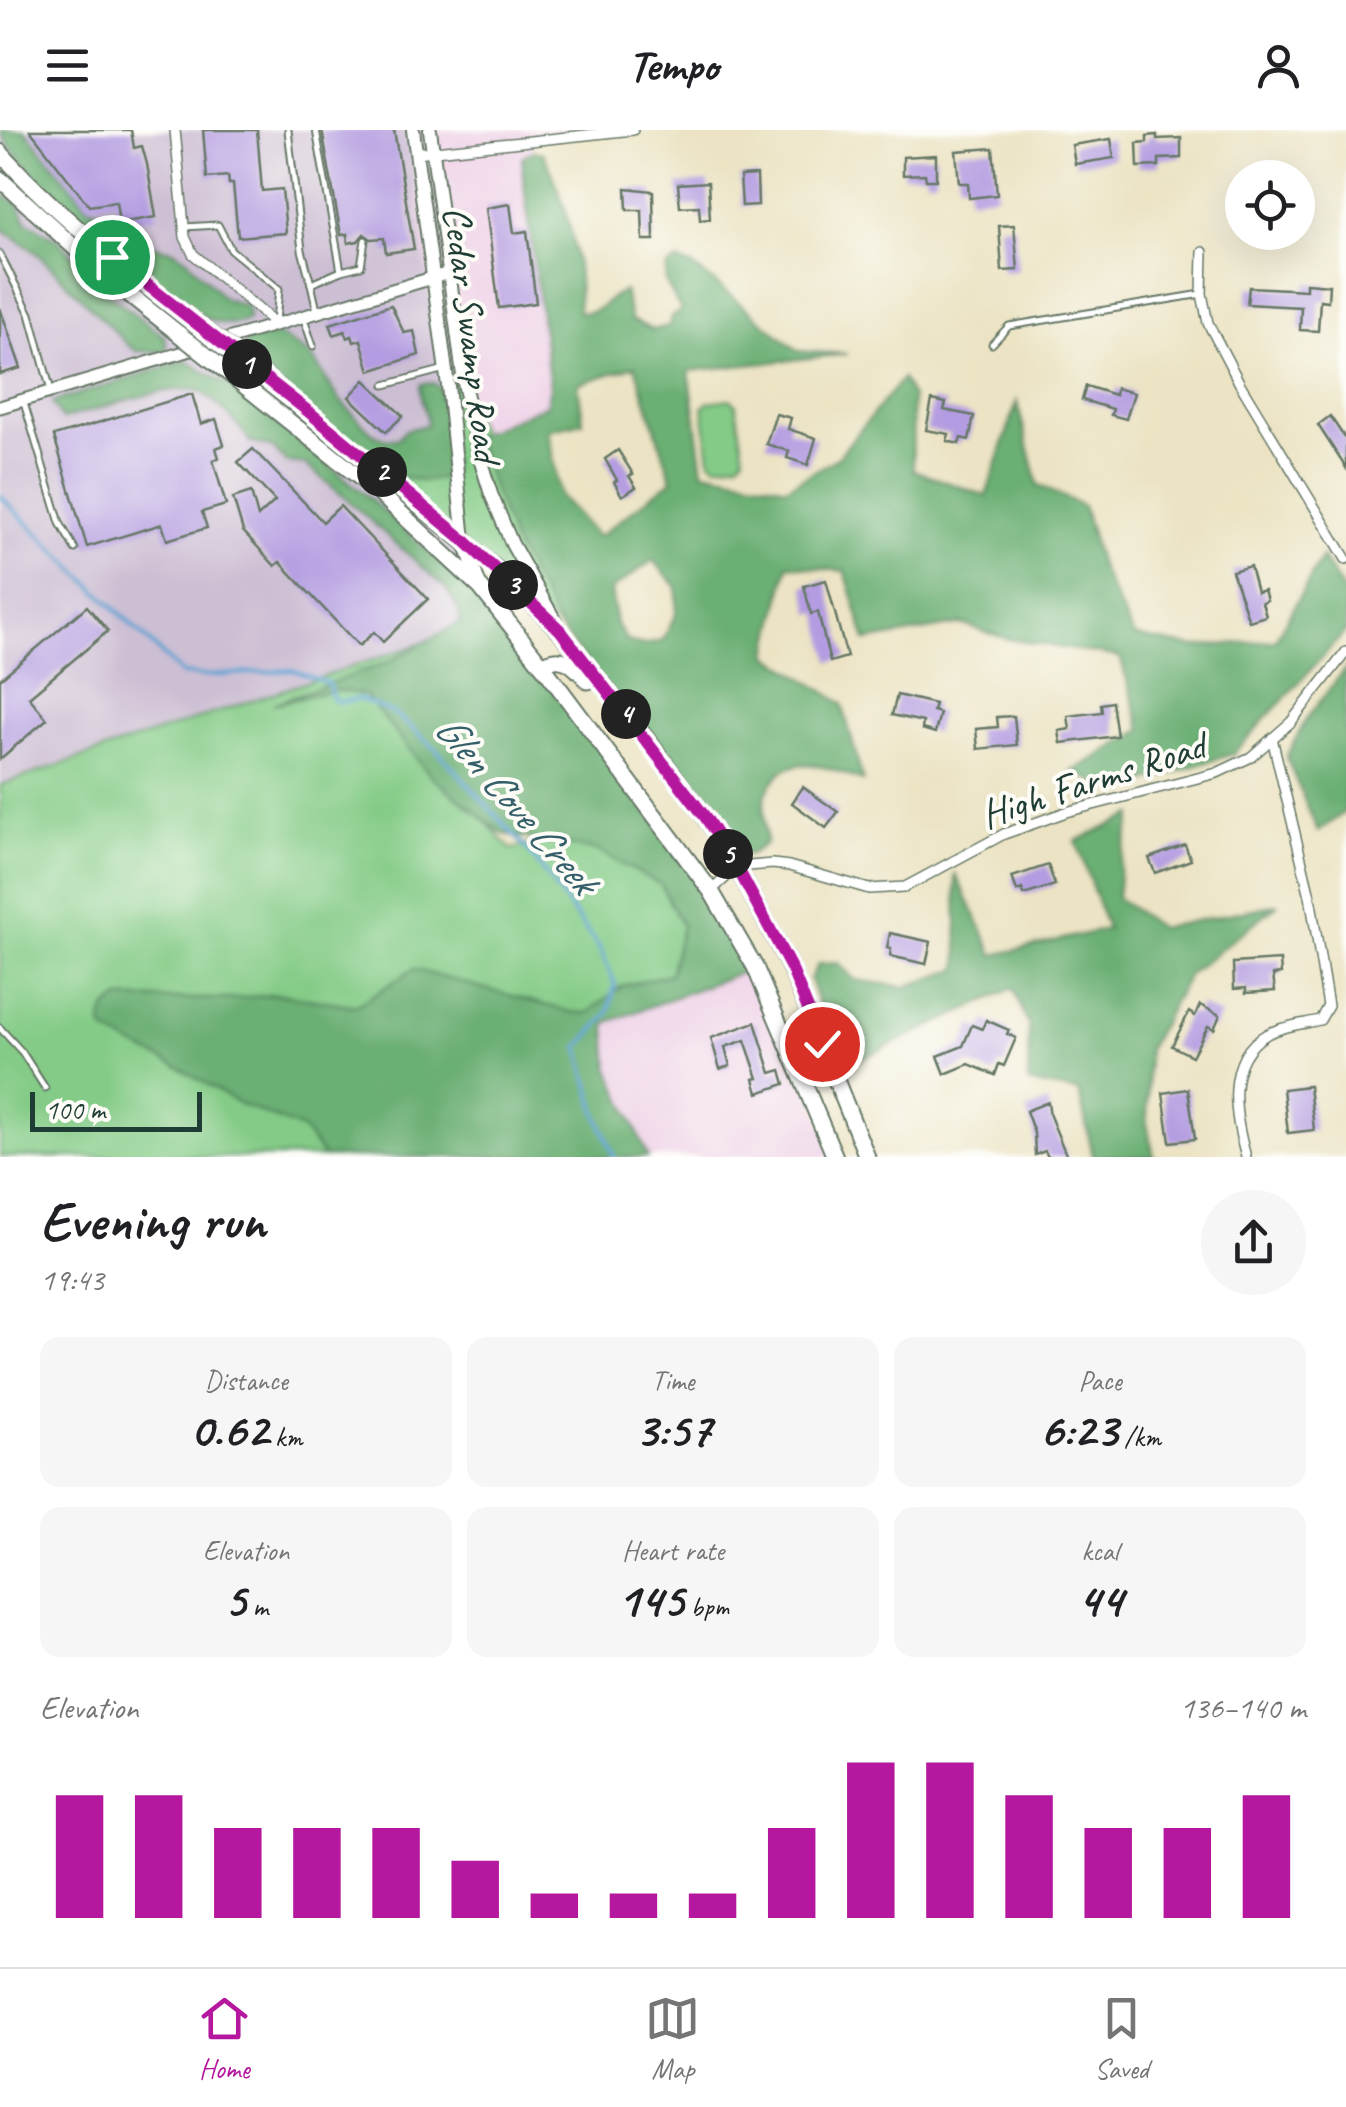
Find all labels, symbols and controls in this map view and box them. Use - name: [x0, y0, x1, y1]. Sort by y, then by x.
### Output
- text: Tempo: [628, 37, 718, 94]
- icon: menu: [40, 38, 95, 93]
- icon: person: [1251, 38, 1306, 93]
- map controls: [1225, 160, 1315, 250]
- button: locate: [1225, 160, 1315, 250]
- street label: Cedar Swamp Road: [432, 203, 513, 470]
- pin: [70, 215, 155, 300]
- icon: arrive: [85, 230, 140, 285]
- pin: 1: [222, 339, 272, 389]
- text: 1: [241, 346, 253, 381]
- pin: 2: [357, 447, 407, 497]
- text: 2: [376, 454, 388, 489]
- pin: 3: [488, 560, 538, 610]
- text: 3: [507, 567, 519, 602]
- pin: 4: [601, 689, 651, 739]
- text: 4: [620, 696, 632, 731]
- water label: Glen Cove Creek: [423, 703, 613, 910]
- street label: High Farms Road: [975, 719, 1216, 840]
- pin: 5: [703, 829, 753, 879]
- text: 5: [722, 836, 734, 871]
- pin: [780, 1002, 865, 1087]
- icon: check: [795, 1017, 850, 1072]
- scale bar: [30, 1087, 202, 1131]
- text: 100 m: [45, 1092, 105, 1127]
- text: Evening run: [40, 1186, 265, 1256]
- button: share: [1201, 1190, 1306, 1295]
- text: 19:43: [40, 1259, 104, 1300]
- text: Distance: [204, 1363, 288, 1398]
- text: Time: [652, 1363, 694, 1398]
- text: Pace: [1078, 1363, 1122, 1398]
- text: 0.62: [190, 1398, 268, 1461]
- text: 3:57: [635, 1398, 711, 1461]
- text: 6:23: [1039, 1398, 1118, 1461]
- text: km: [268, 1419, 302, 1454]
- text: /km: [1118, 1419, 1161, 1454]
- text: Elevation: [203, 1533, 289, 1568]
- text: Heart rate: [622, 1533, 724, 1568]
- text: kcal: [1081, 1533, 1119, 1568]
- text: 5: [224, 1568, 246, 1631]
- text: 145: [617, 1568, 684, 1631]
- text: 44: [1078, 1568, 1123, 1631]
- text: m: [246, 1589, 268, 1624]
- text: bpm: [684, 1589, 729, 1624]
- text: Elevation: [40, 1687, 138, 1728]
- text: 136–140 m: [1180, 1687, 1306, 1728]
- tab: Home: [197, 1991, 252, 2086]
- tab: Map: [645, 1991, 700, 2086]
- tab: Saved: [1094, 1991, 1149, 2086]

